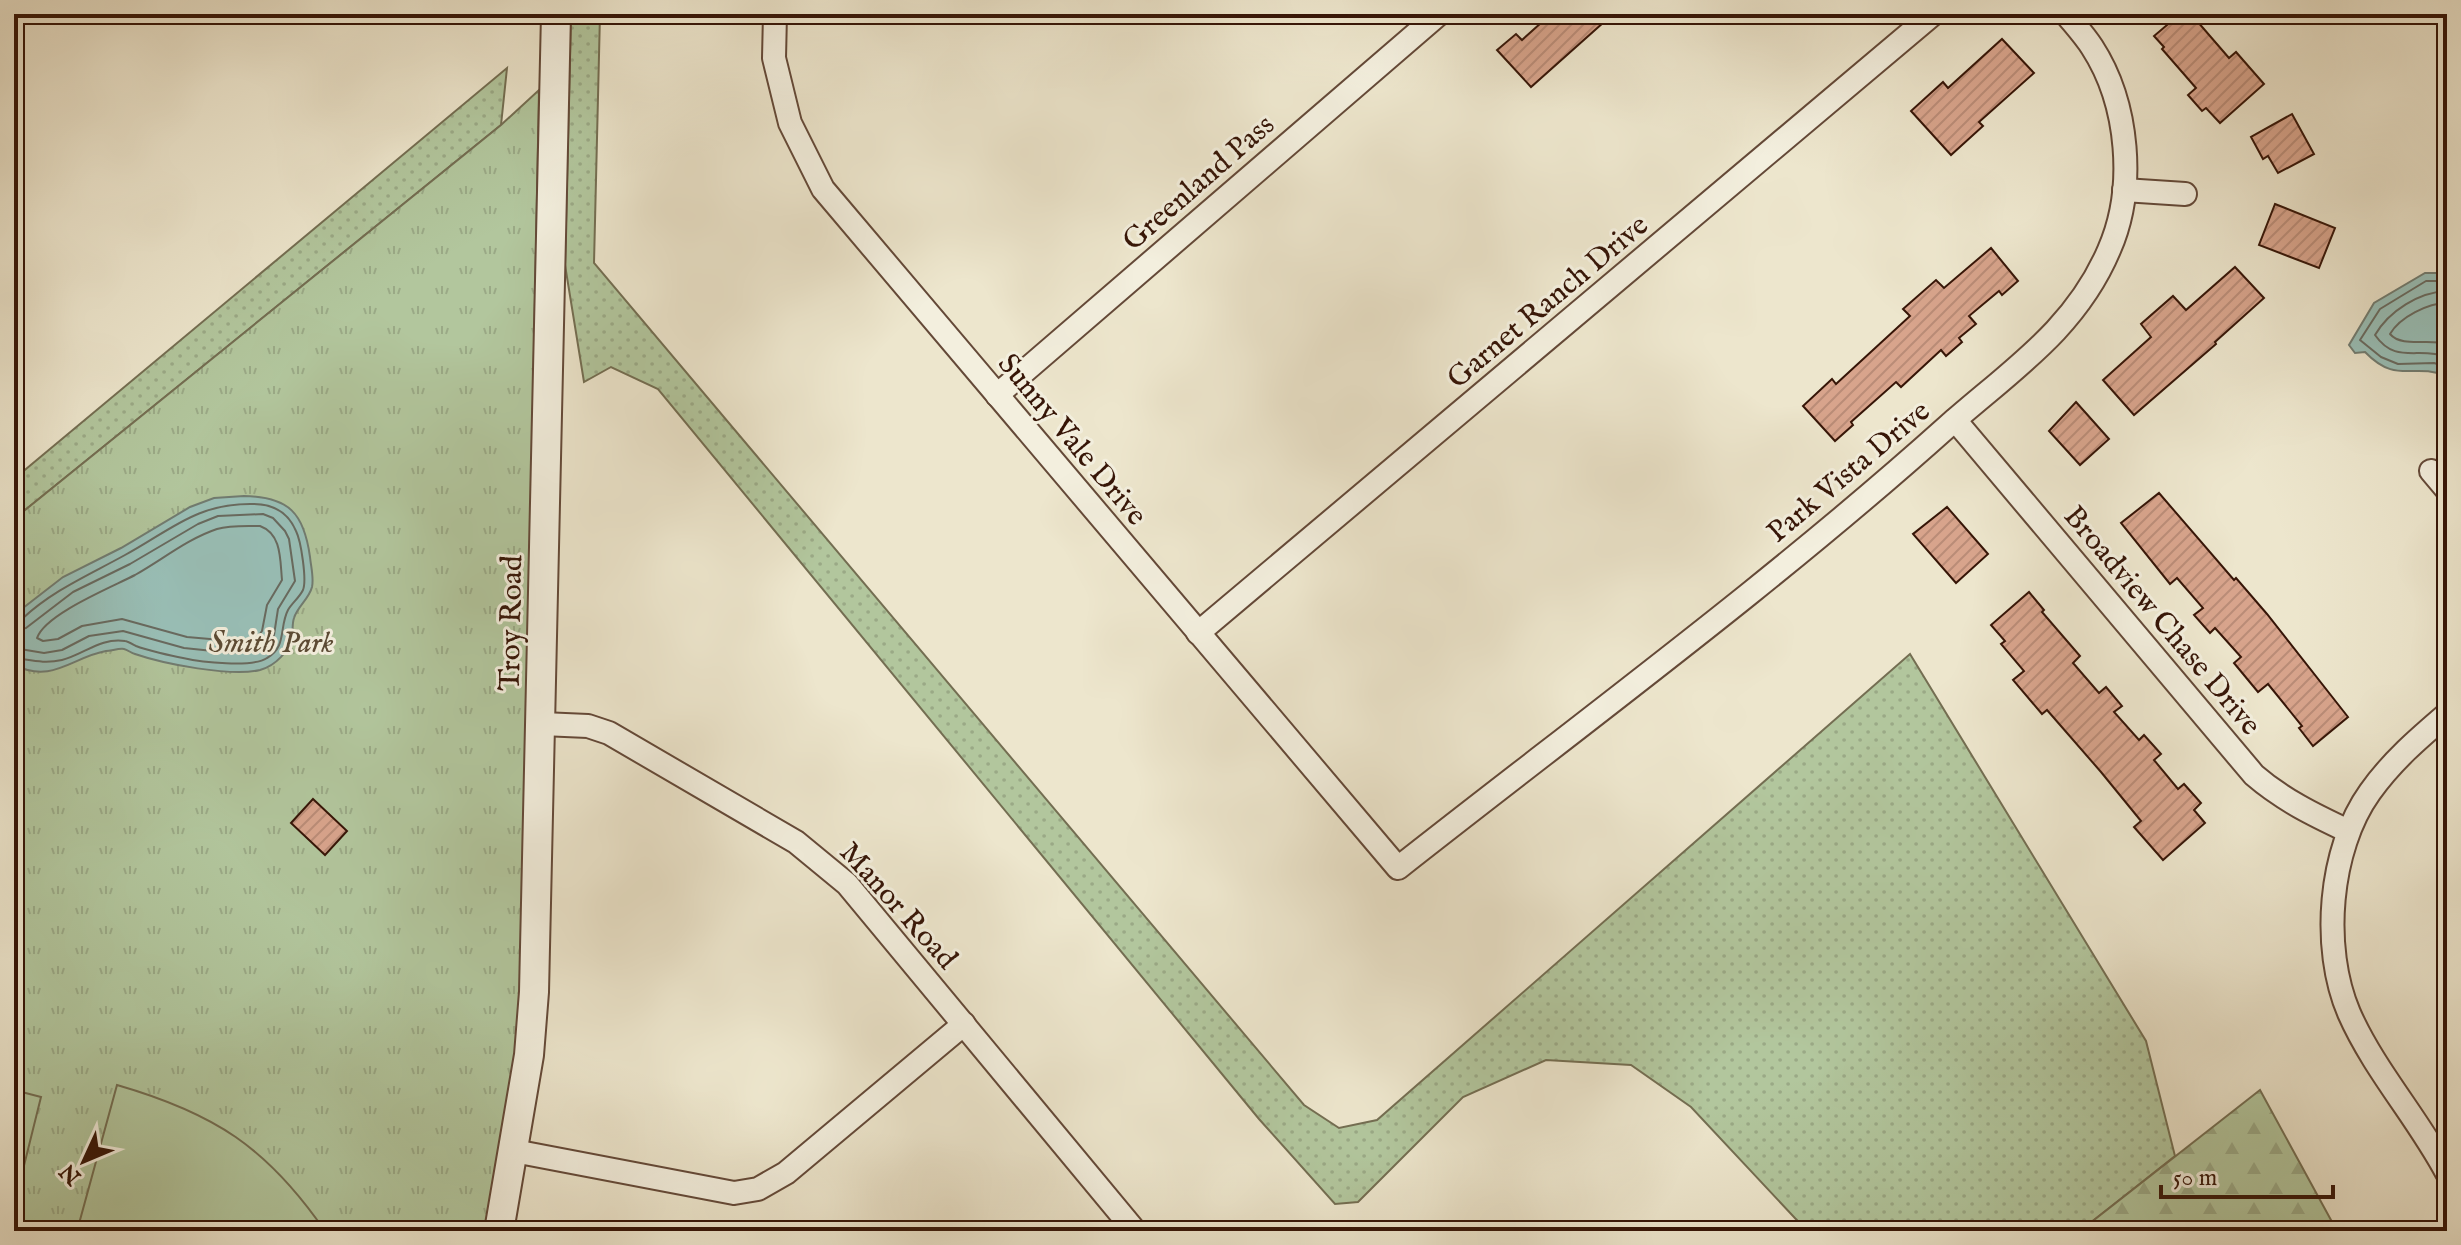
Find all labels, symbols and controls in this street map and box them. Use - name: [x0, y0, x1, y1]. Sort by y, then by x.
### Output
- street label: Greenland Pass: [1115, 107, 1283, 260]
- street label: Garnet Ranch Drive: [1440, 207, 1657, 398]
- street label: Sunny Vale Drive: [988, 347, 1154, 534]
- street label: Park Vista Drive: [1760, 393, 1939, 552]
- street label: Broadview Chase Drive: [2054, 499, 2269, 744]
- street label: Troy Road: [492, 554, 532, 691]
- park label: Smith Park: [208, 625, 334, 663]
- street label: Manor Road: [830, 835, 965, 979]
- north arrow: [44, 1121, 124, 1201]
- scale bar: [2161, 1149, 2333, 1199]
- text: N: [54, 1157, 88, 1191]
- text: 50 m: [2173, 1163, 2217, 1194]

